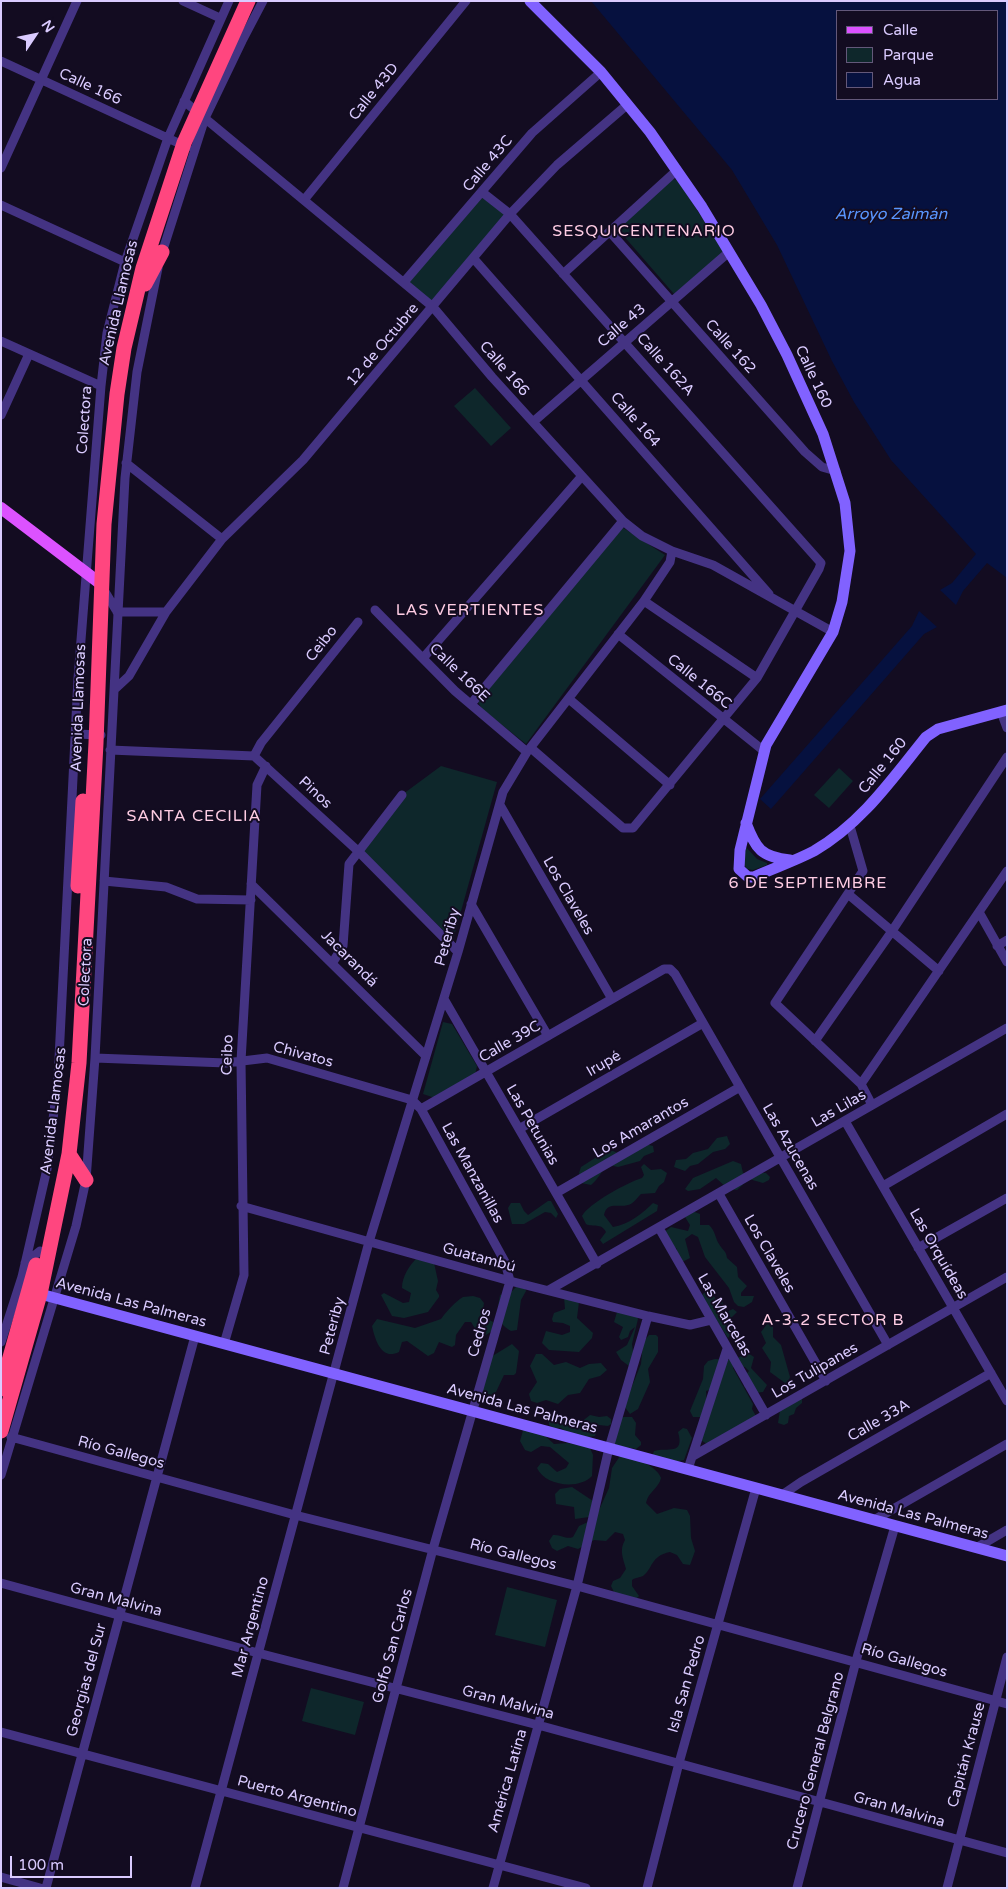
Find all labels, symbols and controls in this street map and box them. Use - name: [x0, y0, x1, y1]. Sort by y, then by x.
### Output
- north arrow: [10, 10, 60, 60]
- legend: [836, 10, 998, 100]
- text: N: [38, 17, 58, 36]
- text: Calle: [883, 21, 918, 39]
- text: Parque: [883, 46, 934, 64]
- street label: Calle 43D: [345, 60, 403, 124]
- street label: Calle 166: [56, 65, 124, 109]
- text: Agua: [883, 71, 921, 89]
- street label: Calle 43C: [459, 132, 517, 196]
- water label: Arroyo Zaimán: [835, 205, 947, 225]
- district label: SESQUICENTENARIO: [550, 222, 738, 242]
- street label: Avenida Llamosas: [96, 239, 142, 367]
- street label: 12 de Octubre: [343, 300, 423, 390]
- street label: Calle 43: [594, 300, 650, 352]
- street label: Calle 162: [701, 316, 759, 378]
- street label: Calle 162A: [632, 330, 698, 400]
- street label: Calle 166: [475, 338, 533, 400]
- street label: Calle 160: [791, 343, 835, 411]
- street label: Colectora: [74, 385, 96, 455]
- street label: Calle 164: [606, 389, 664, 451]
- district label: LAS VERTIENTES: [394, 601, 546, 621]
- street label: Ceibo: [302, 622, 342, 666]
- street label: Calle 166E: [425, 640, 493, 706]
- street label: Avenida Llamosas: [68, 644, 90, 772]
- street label: Calle 166C: [663, 651, 735, 713]
- street label: Calle 160: [855, 734, 911, 798]
- street label: Pinos: [295, 773, 335, 813]
- district label: SANTA CECILIA: [125, 807, 263, 827]
- street label: Los Claveles: [538, 854, 598, 938]
- district label: 6 DE SEPTIEMBRE: [727, 874, 889, 894]
- street label: Peteriby: [432, 906, 464, 968]
- street label: Jacarandá: [317, 927, 381, 991]
- street label: Colectora: [75, 937, 97, 1007]
- street label: Calle 39C: [476, 1017, 544, 1067]
- street label: Ceibo: [218, 1034, 238, 1076]
- street label: Chivatos: [271, 1038, 335, 1072]
- street label: Avenida Llamosas: [37, 1046, 71, 1176]
- street label: Irupé: [583, 1047, 625, 1081]
- street label: Las Petunias: [502, 1082, 562, 1168]
- street label: Las Lilas: [809, 1086, 869, 1132]
- street label: Los Amarantos: [590, 1093, 692, 1163]
- street label: Las Azucenas: [758, 1100, 822, 1194]
- street label: Las Manzanillas: [437, 1120, 507, 1226]
- street label: Las Orquídeas: [905, 1205, 971, 1303]
- street label: Los Claveles: [739, 1212, 799, 1296]
- street label: Guatambú: [440, 1240, 518, 1276]
- street label: Las Marcelas: [693, 1270, 755, 1360]
- street label: Avenida Las Palmeras: [54, 1274, 208, 1332]
- street label: Peteriby: [317, 1295, 349, 1357]
- street label: Cedros: [464, 1306, 496, 1360]
- district label: A-3-2 SECTOR B: [760, 1311, 906, 1331]
- street label: Los Tulipanes: [769, 1339, 861, 1403]
- street label: Avenida Las Palmeras: [445, 1380, 599, 1438]
- street label: Calle 33A: [845, 1396, 913, 1446]
- street label: Río Gallegos: [76, 1433, 166, 1473]
- street label: Avenida Las Palmeras: [836, 1486, 990, 1544]
- street label: Río Gallegos: [468, 1536, 558, 1574]
- street label: Mar Argentino: [229, 1575, 273, 1679]
- street label: Gran Malvina: [68, 1579, 164, 1621]
- street label: Golfo San Carlos: [369, 1587, 417, 1705]
- street label: Georgias del Sur: [63, 1621, 111, 1739]
- street label: Isla San Pedro: [664, 1633, 710, 1735]
- street label: Río Gallegos: [859, 1640, 949, 1682]
- street label: Crucero General Belgrano: [784, 1670, 848, 1852]
- street label: Gran Malvina: [460, 1682, 556, 1724]
- street label: Capitán Krause: [944, 1700, 990, 1810]
- street label: América Latina: [485, 1727, 531, 1835]
- street label: Puerto Argentino: [235, 1772, 359, 1822]
- street label: Gran Malvina: [851, 1788, 947, 1832]
- scale bar: [12, 1846, 135, 1878]
- text: 100 m: [18, 1856, 64, 1874]

